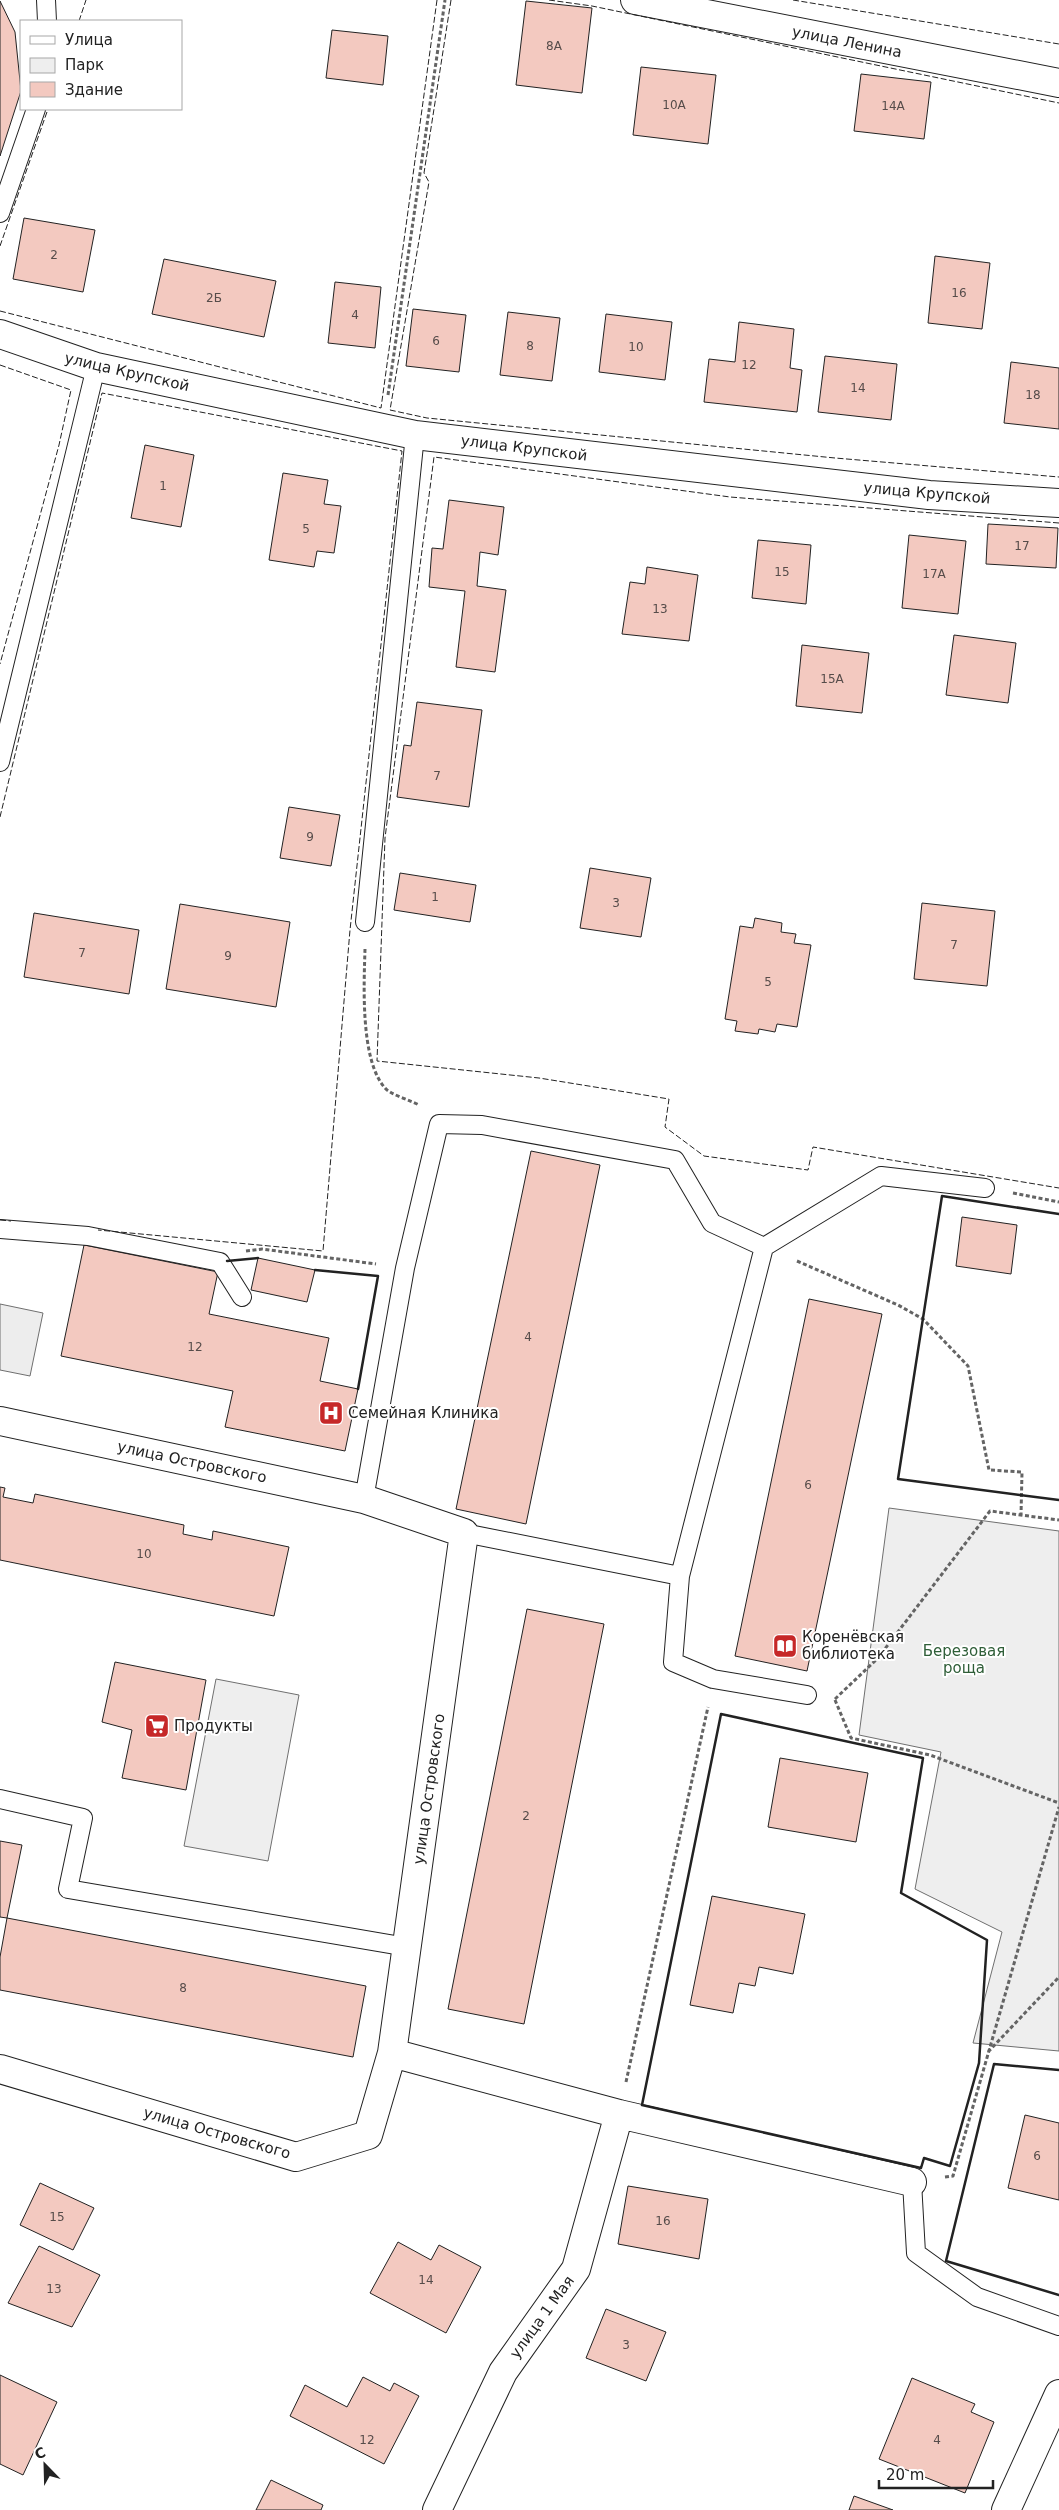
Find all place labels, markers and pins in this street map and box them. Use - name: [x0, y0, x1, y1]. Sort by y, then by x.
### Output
- hospital icon: Семейная Клиника: [318, 1400, 344, 1426]
- place label: Семейная Клиника: [348, 1404, 499, 1422]
- place label: Коренёвская библиотека: [802, 1628, 904, 1663]
- library icon: Коренёвская библиотека: [772, 1633, 798, 1659]
- supermarket icon: Продукты: [144, 1713, 170, 1739]
- place label: Продукты: [174, 1717, 253, 1735]

